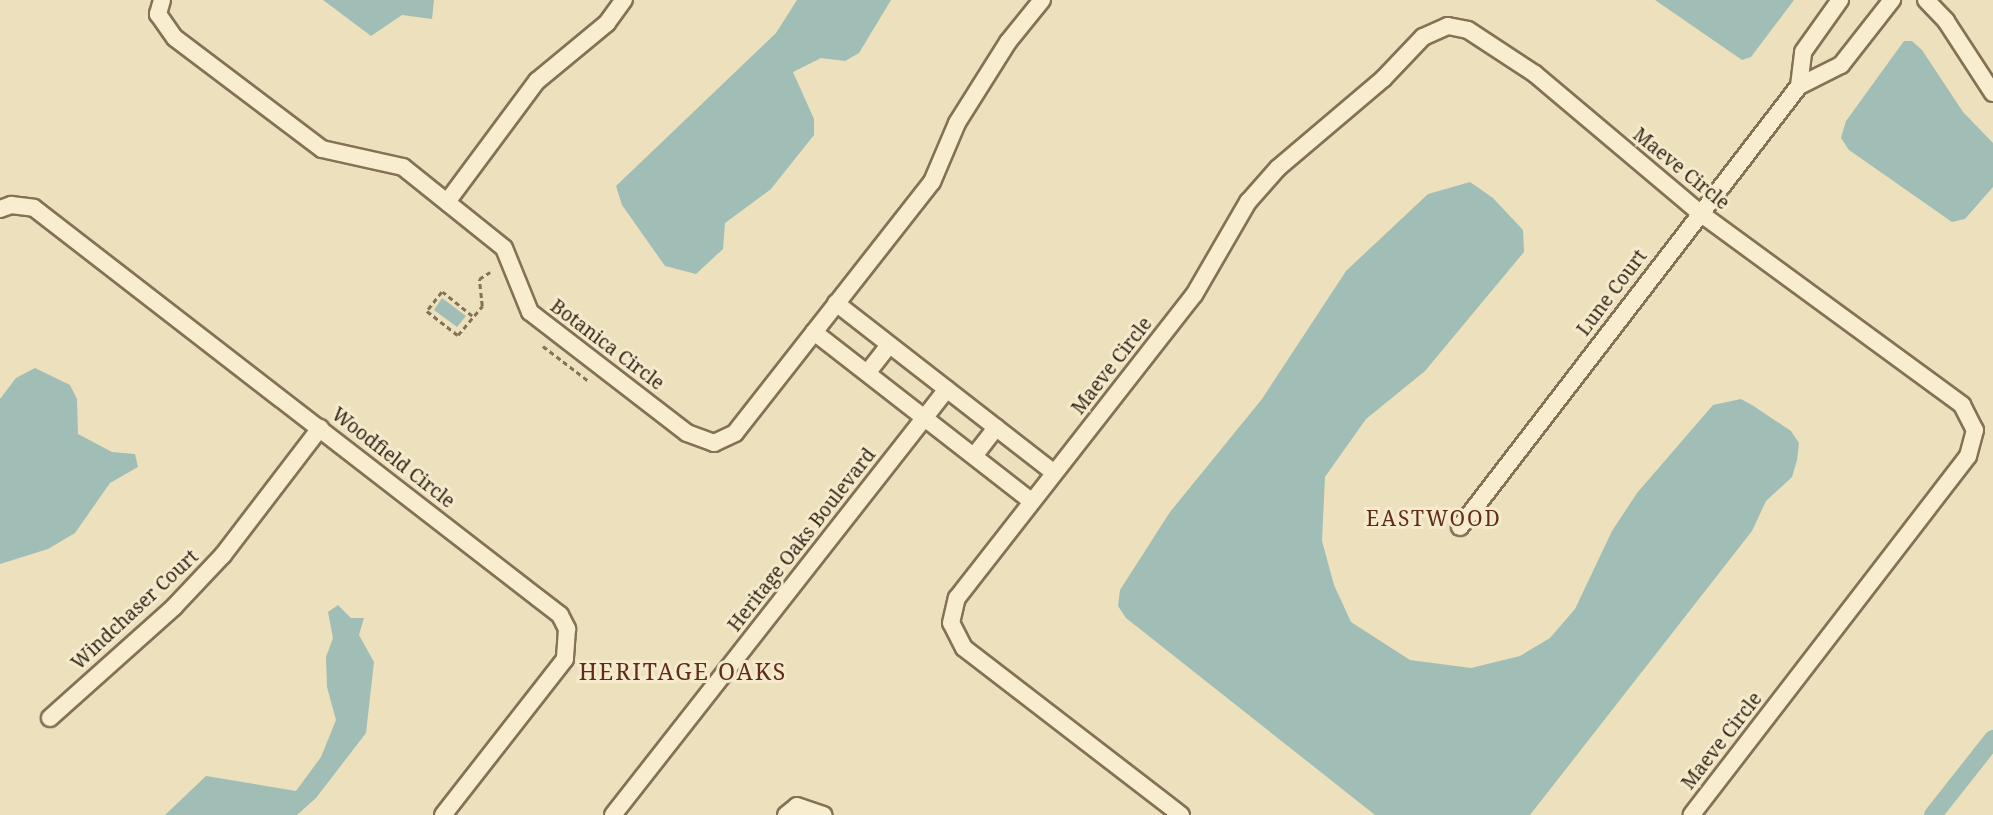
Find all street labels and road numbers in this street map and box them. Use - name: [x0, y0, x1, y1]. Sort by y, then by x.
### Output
- street label: Maeve Circle: [1628, 123, 1734, 215]
- street label: Lune Court: [1572, 246, 1652, 340]
- street label: Botanica Circle: [546, 295, 668, 395]
- street label: Maeve Circle: [1067, 313, 1157, 419]
- street label: Woodfield Circle: [327, 403, 459, 513]
- street label: Heritage Oaks Boulevard: [723, 444, 881, 636]
- street label: Windchaser Court: [67, 545, 203, 675]
- street label: Maeve Circle: [1677, 688, 1767, 794]

